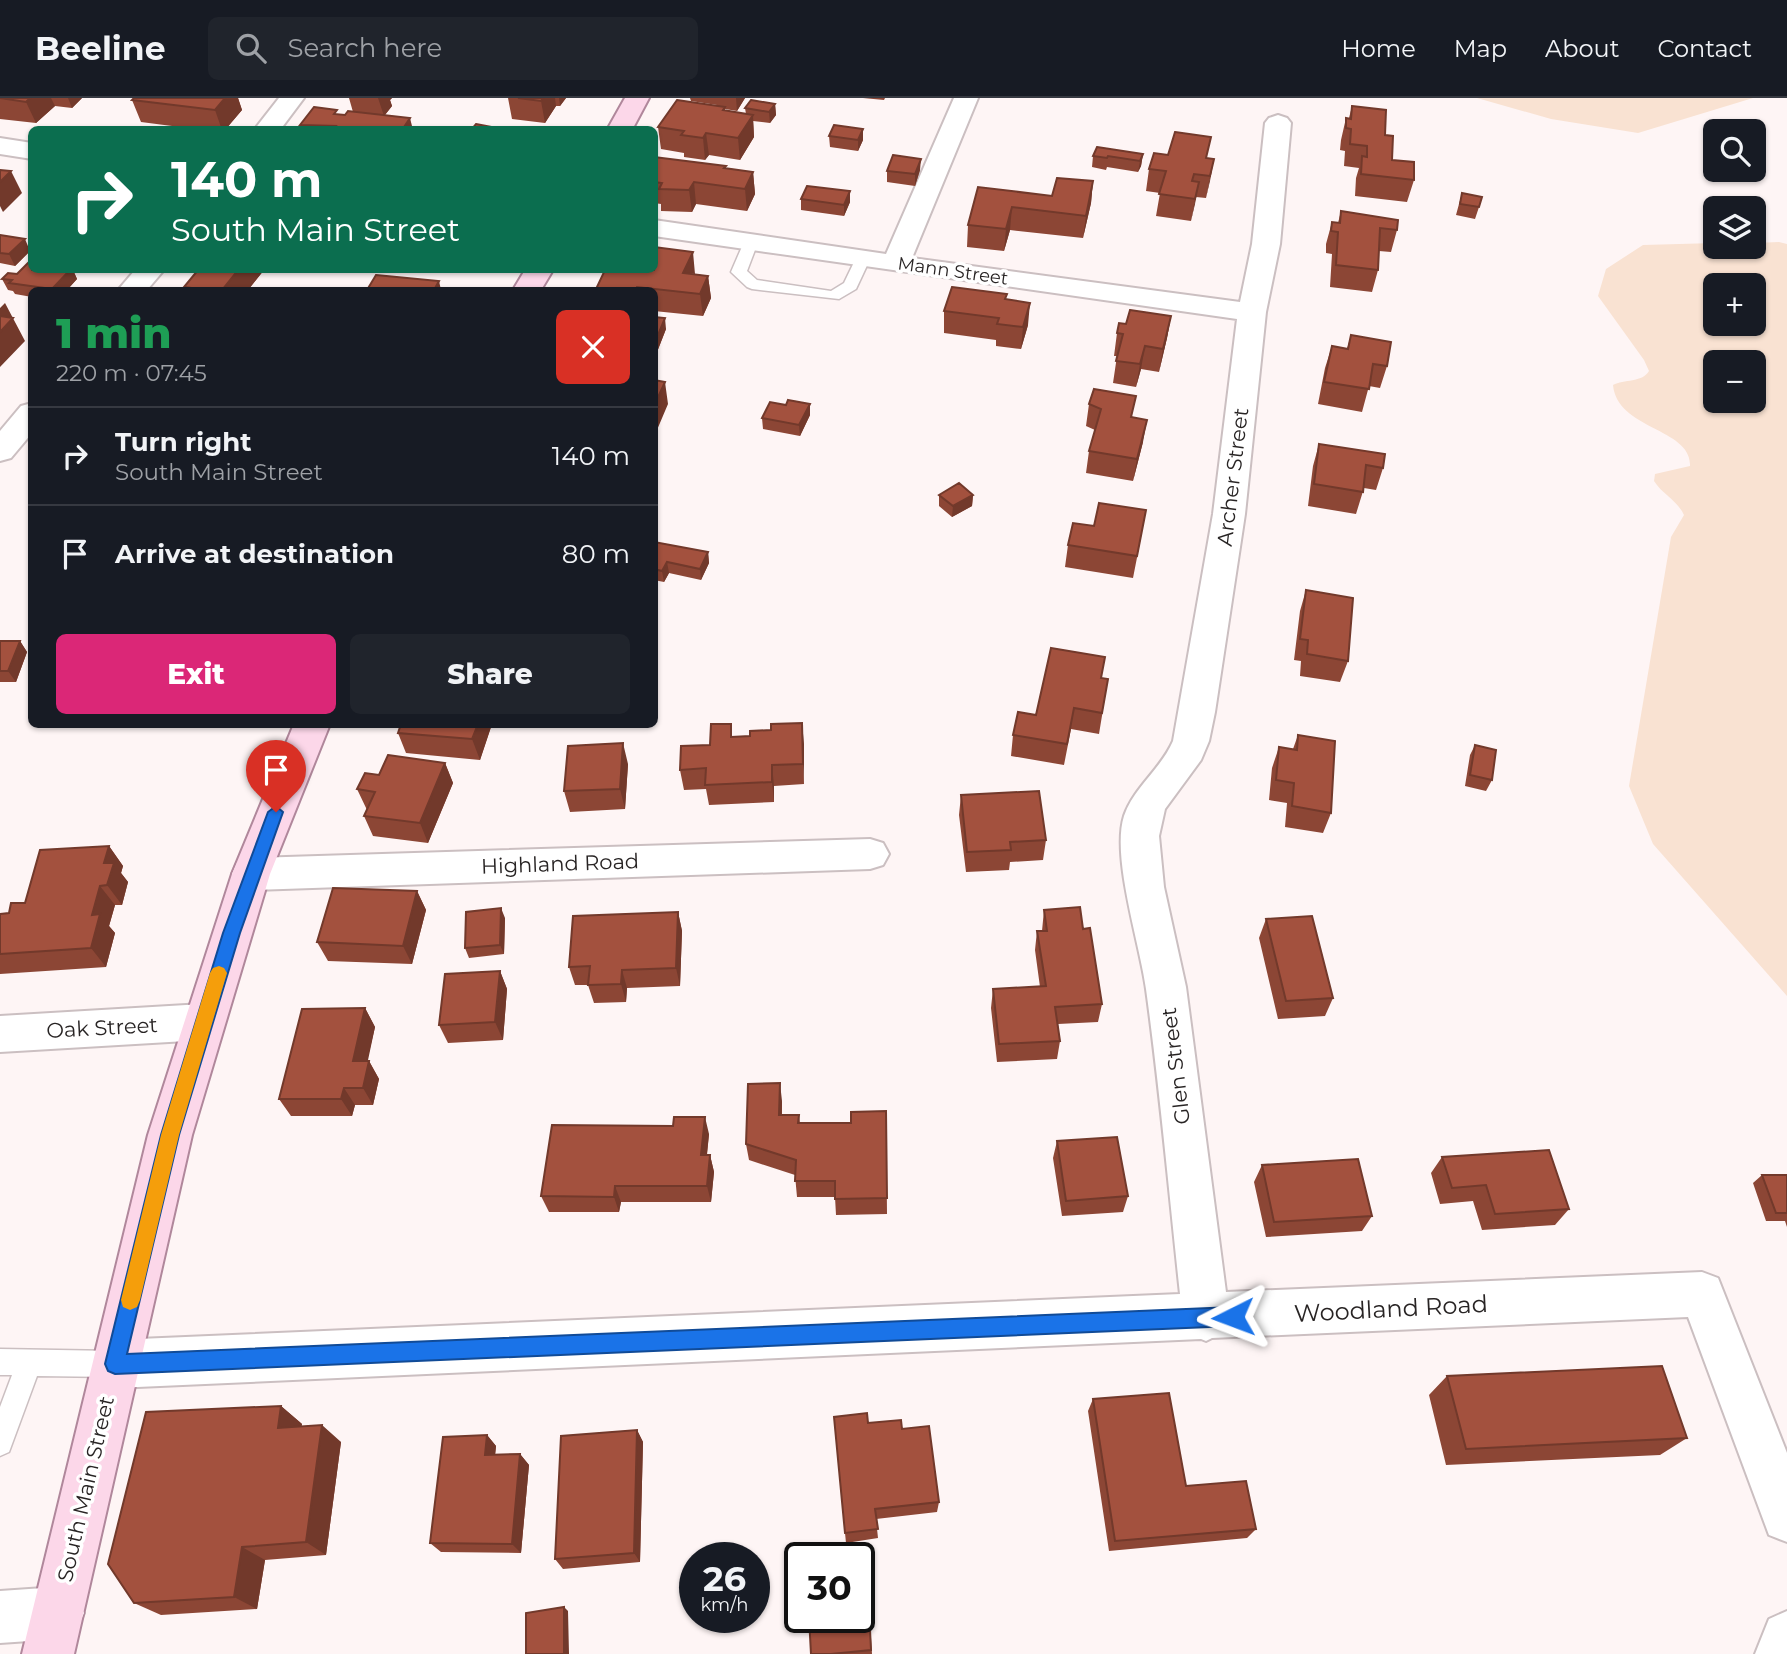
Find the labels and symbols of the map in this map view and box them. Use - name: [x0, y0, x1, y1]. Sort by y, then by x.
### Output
- street label: Mann Street: [896, 252, 1010, 290]
- street label: Archer Street: [1212, 406, 1253, 548]
- pin: [246, 740, 306, 812]
- street label: Highland Road: [481, 848, 639, 879]
- street label: Glen Street: [1156, 1006, 1195, 1126]
- street label: Oak Street: [46, 1012, 158, 1043]
- position arrow: [1196, 1280, 1270, 1354]
- street label: Woodland Road: [1293, 1289, 1489, 1328]
- street label: South Main Street: [52, 1394, 119, 1584]
- speed limit sign: 30: [784, 1542, 875, 1633]

